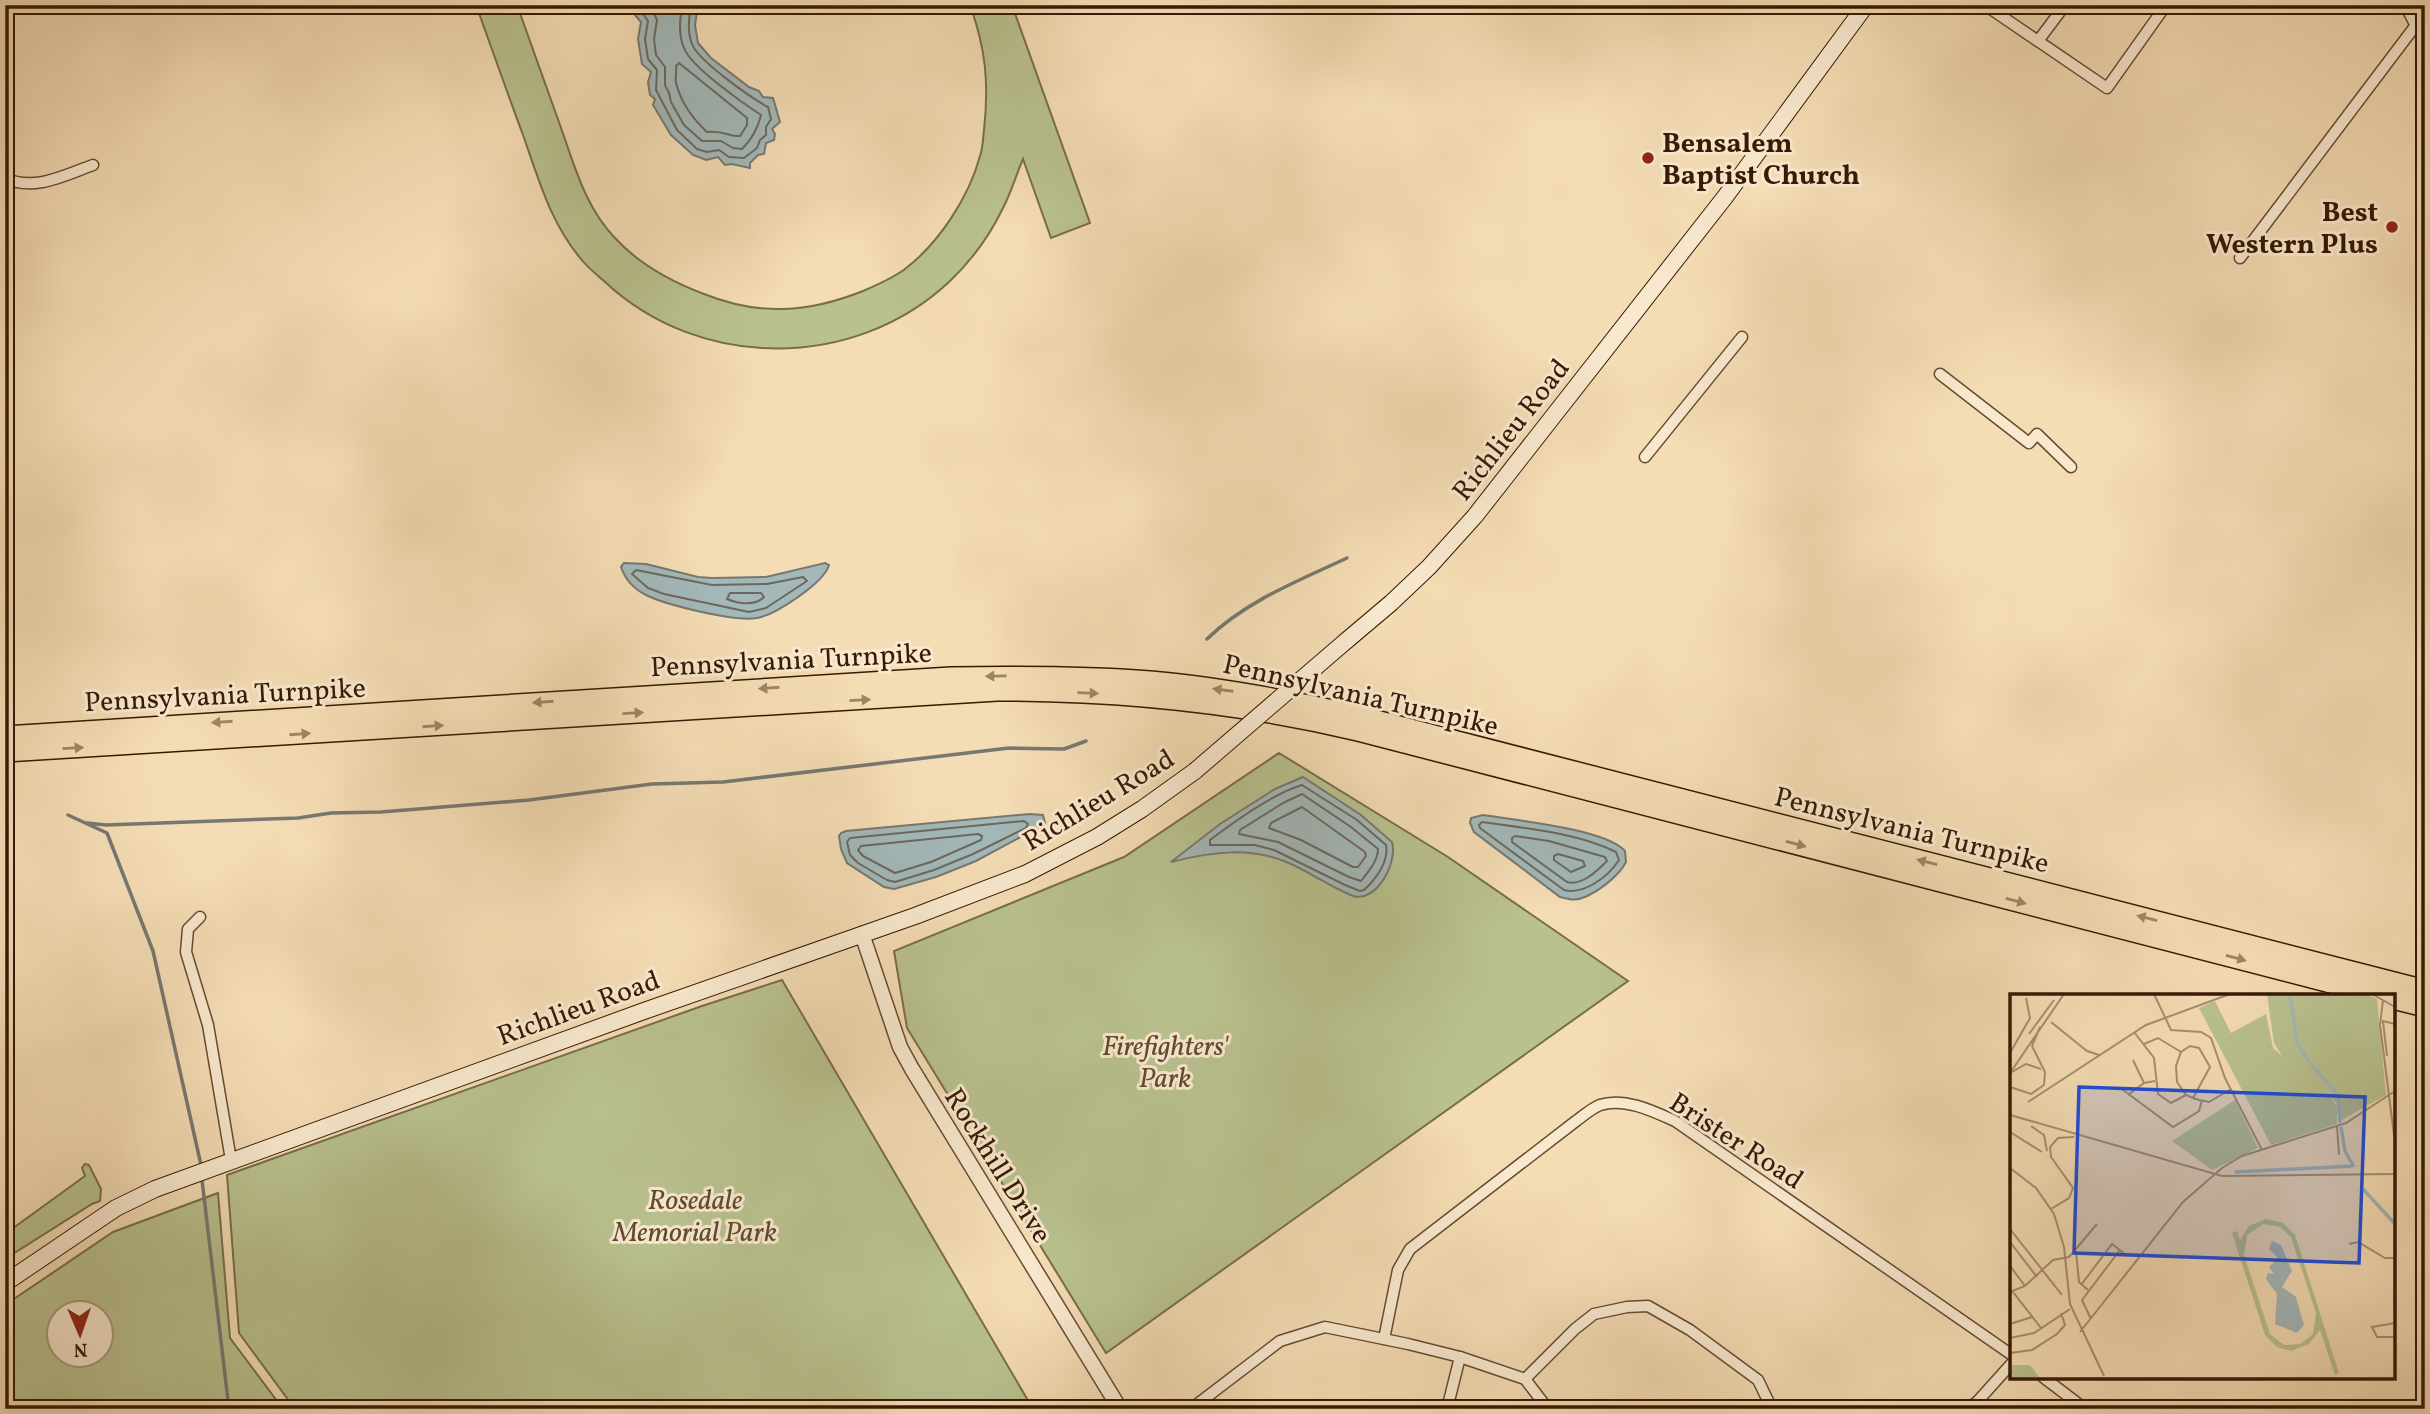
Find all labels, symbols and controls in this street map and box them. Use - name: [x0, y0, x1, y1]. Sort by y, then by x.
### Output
- place label: Bensalem Baptist Church: [1662, 125, 1860, 196]
- marker: Bensalem Baptist Church: [1640, 150, 1656, 166]
- place label: Best Western Plus: [2206, 194, 2378, 265]
- marker: Best Western Plus: [2384, 219, 2400, 235]
- street label: Richlieu Road: [1444, 351, 1580, 510]
- street label: Pennsylvania Turnpike: [649, 635, 933, 688]
- street label: Pennsylvania Turnpike: [1219, 646, 1502, 747]
- street label: Pennsylvania Turnpike: [83, 670, 367, 723]
- one-way arrow: [985, 670, 1007, 682]
- one-way arrow: [758, 683, 780, 694]
- one-way arrow: [1212, 684, 1234, 695]
- one-way arrow: [1077, 687, 1099, 698]
- one-way arrow: [850, 694, 872, 705]
- one-way arrow: [532, 697, 554, 708]
- one-way arrow: [622, 708, 644, 719]
- one-way arrow: [211, 717, 233, 728]
- one-way arrow: [423, 720, 445, 731]
- one-way arrow: [290, 728, 312, 739]
- street label: Richlieu Road: [1016, 740, 1183, 862]
- one-way arrow: [63, 742, 85, 753]
- street label: Pennsylvania Turnpike: [1770, 778, 2053, 884]
- one-way arrow: [1785, 839, 1807, 850]
- one-way arrow: [1915, 856, 1937, 867]
- one-way arrow: [2005, 896, 2027, 907]
- one-way arrow: [2136, 912, 2158, 923]
- one-way arrow: [2226, 953, 2248, 964]
- street label: Richlieu Road: [492, 962, 666, 1057]
- inset map: [2010, 994, 2395, 1379]
- park label: Firefighters' Park: [1102, 1028, 1229, 1099]
- street label: Rockhill Drive: [934, 1081, 1060, 1251]
- street label: Brister Road: [1661, 1084, 1810, 1200]
- park label: Rosedale Memorial Park: [612, 1182, 777, 1253]
- north arrow: [46, 1298, 116, 1368]
- text: N: [73, 1336, 88, 1362]

